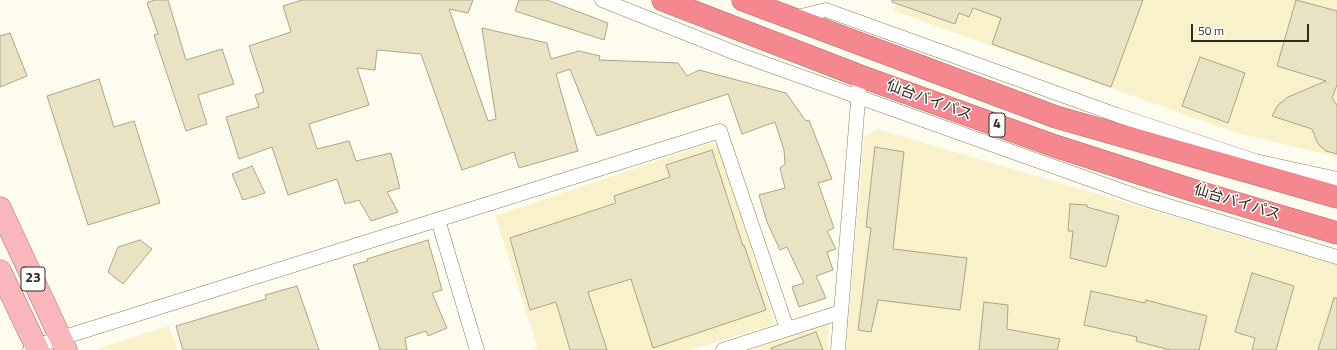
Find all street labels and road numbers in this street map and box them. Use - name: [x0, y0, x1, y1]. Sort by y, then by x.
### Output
- street label: 仙台バイパス: [884, 77, 974, 125]
- road number: 4: [989, 113, 1005, 137]
- street label: 仙台バイパス: [1191, 181, 1283, 225]
- road number: 23: [21, 267, 45, 291]

